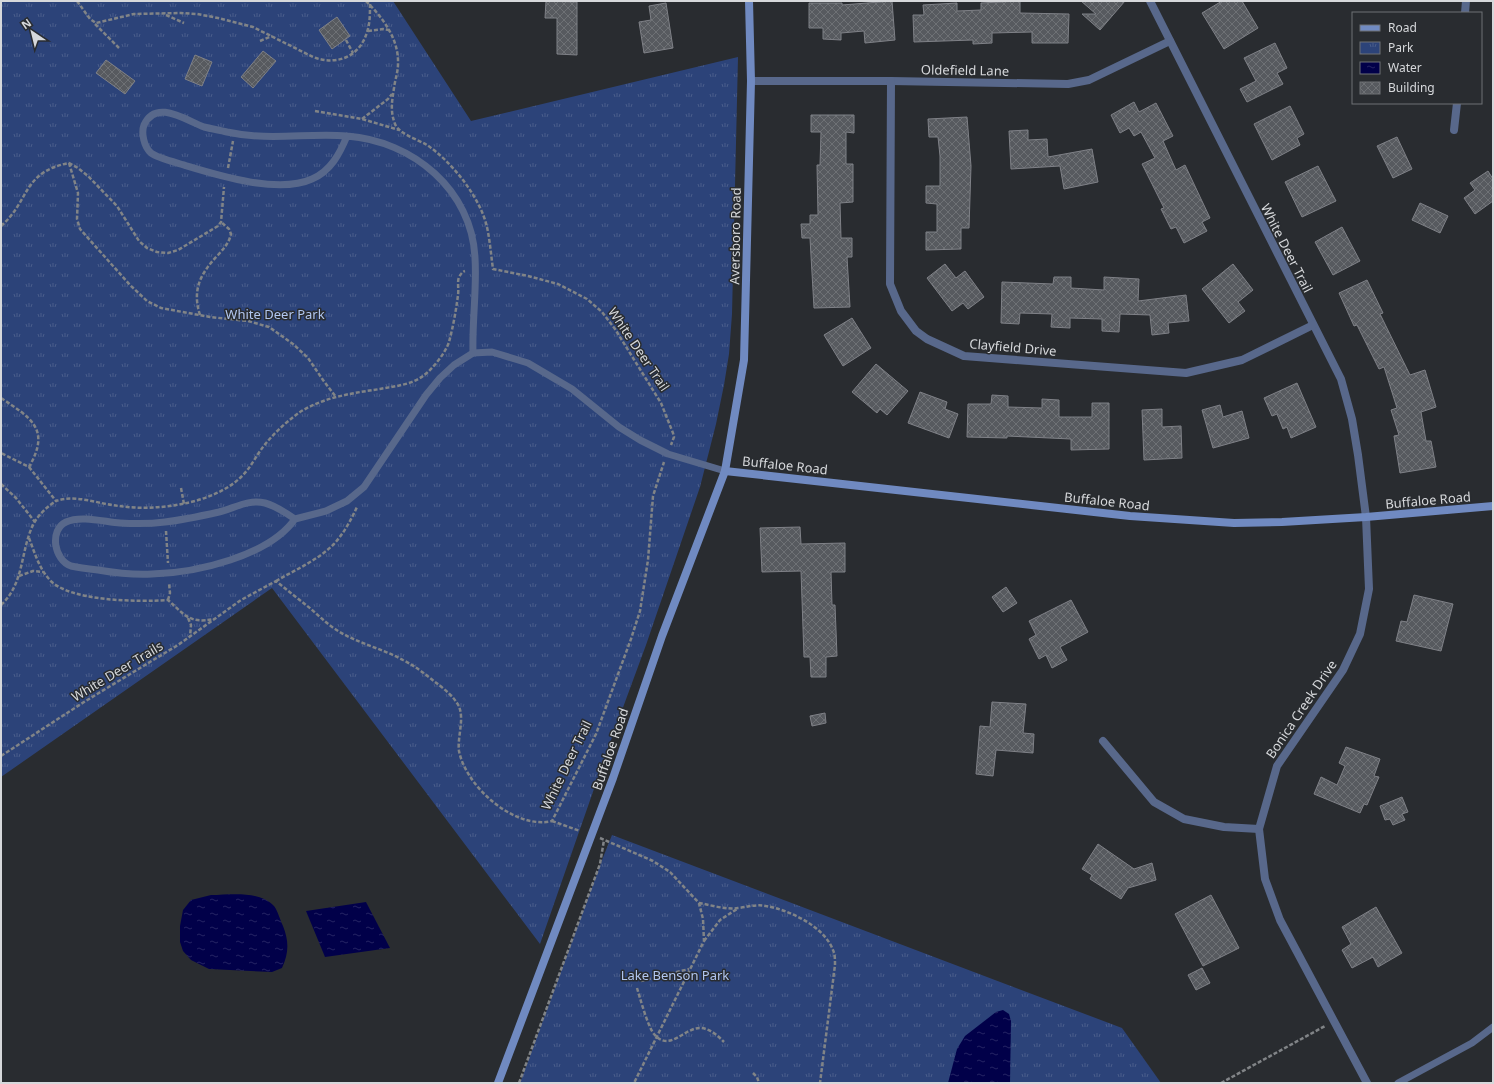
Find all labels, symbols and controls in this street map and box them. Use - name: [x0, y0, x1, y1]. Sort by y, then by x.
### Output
- north arrow: [12, 12, 52, 52]
- legend: [1352, 12, 1482, 104]
- text: N: [18, 15, 34, 32]
- text: Road: [1388, 19, 1417, 36]
- text: Park: [1388, 39, 1414, 56]
- text: Water: [1388, 59, 1422, 76]
- street label: Oldefield Lane: [921, 60, 1009, 80]
- text: Building: [1388, 79, 1435, 96]
- street label: Aversboro Road: [725, 187, 745, 285]
- street label: White Deer Trail: [1257, 200, 1317, 296]
- street label: White Deer Trail: [604, 304, 674, 394]
- park label: White Deer Park: [225, 305, 325, 323]
- street label: Clayfield Drive: [969, 334, 1057, 360]
- street label: Buffaloe Road: [741, 452, 829, 478]
- street label: Buffaloe Road: [1384, 487, 1472, 513]
- street label: Buffaloe Road: [1063, 488, 1151, 514]
- street label: White Deer Trails: [68, 637, 166, 705]
- street label: Bonica Creek Drive: [1261, 656, 1341, 762]
- street label: Buffaloe Road: [588, 705, 632, 793]
- street label: White Deer Trail: [537, 717, 595, 813]
- park label: Lake Benson Park: [621, 966, 729, 984]

